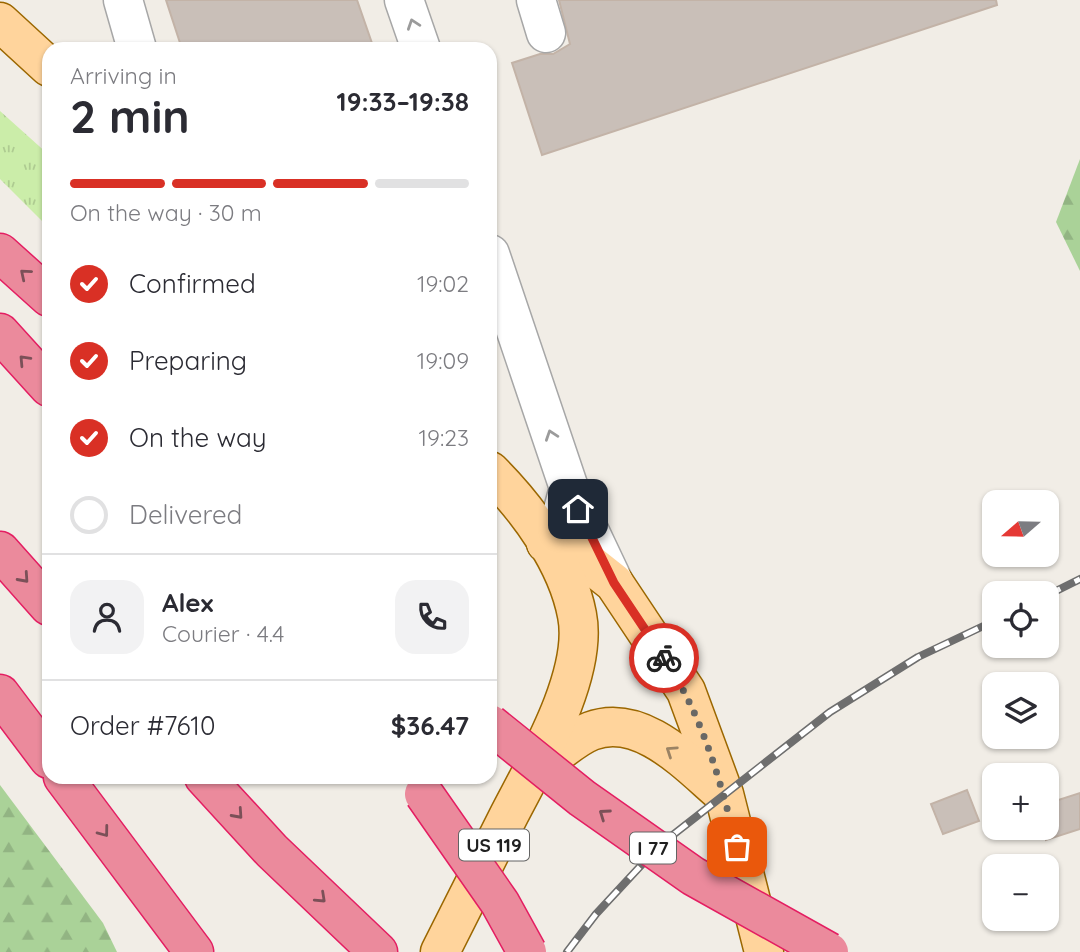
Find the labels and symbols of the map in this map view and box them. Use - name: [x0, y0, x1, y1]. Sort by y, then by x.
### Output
- one-way arrow: [407, 19, 421, 31]
- one-way arrow: [20, 270, 33, 282]
- one-way arrow: [20, 355, 33, 368]
- one-way arrow: [545, 429, 559, 441]
- pin: [548, 479, 608, 539]
- north arrow: [982, 490, 1059, 567]
- one-way arrow: [16, 570, 29, 583]
- courier: [629, 623, 699, 693]
- one-way arrow: [666, 747, 679, 759]
- one-way arrow: [230, 806, 242, 819]
- one-way arrow: [599, 810, 612, 822]
- pin: [707, 817, 767, 877]
- one-way arrow: [95, 824, 108, 836]
- road number: US 119: [459, 830, 529, 860]
- road number: I 77: [630, 832, 676, 863]
- one-way arrow: [313, 890, 326, 903]

